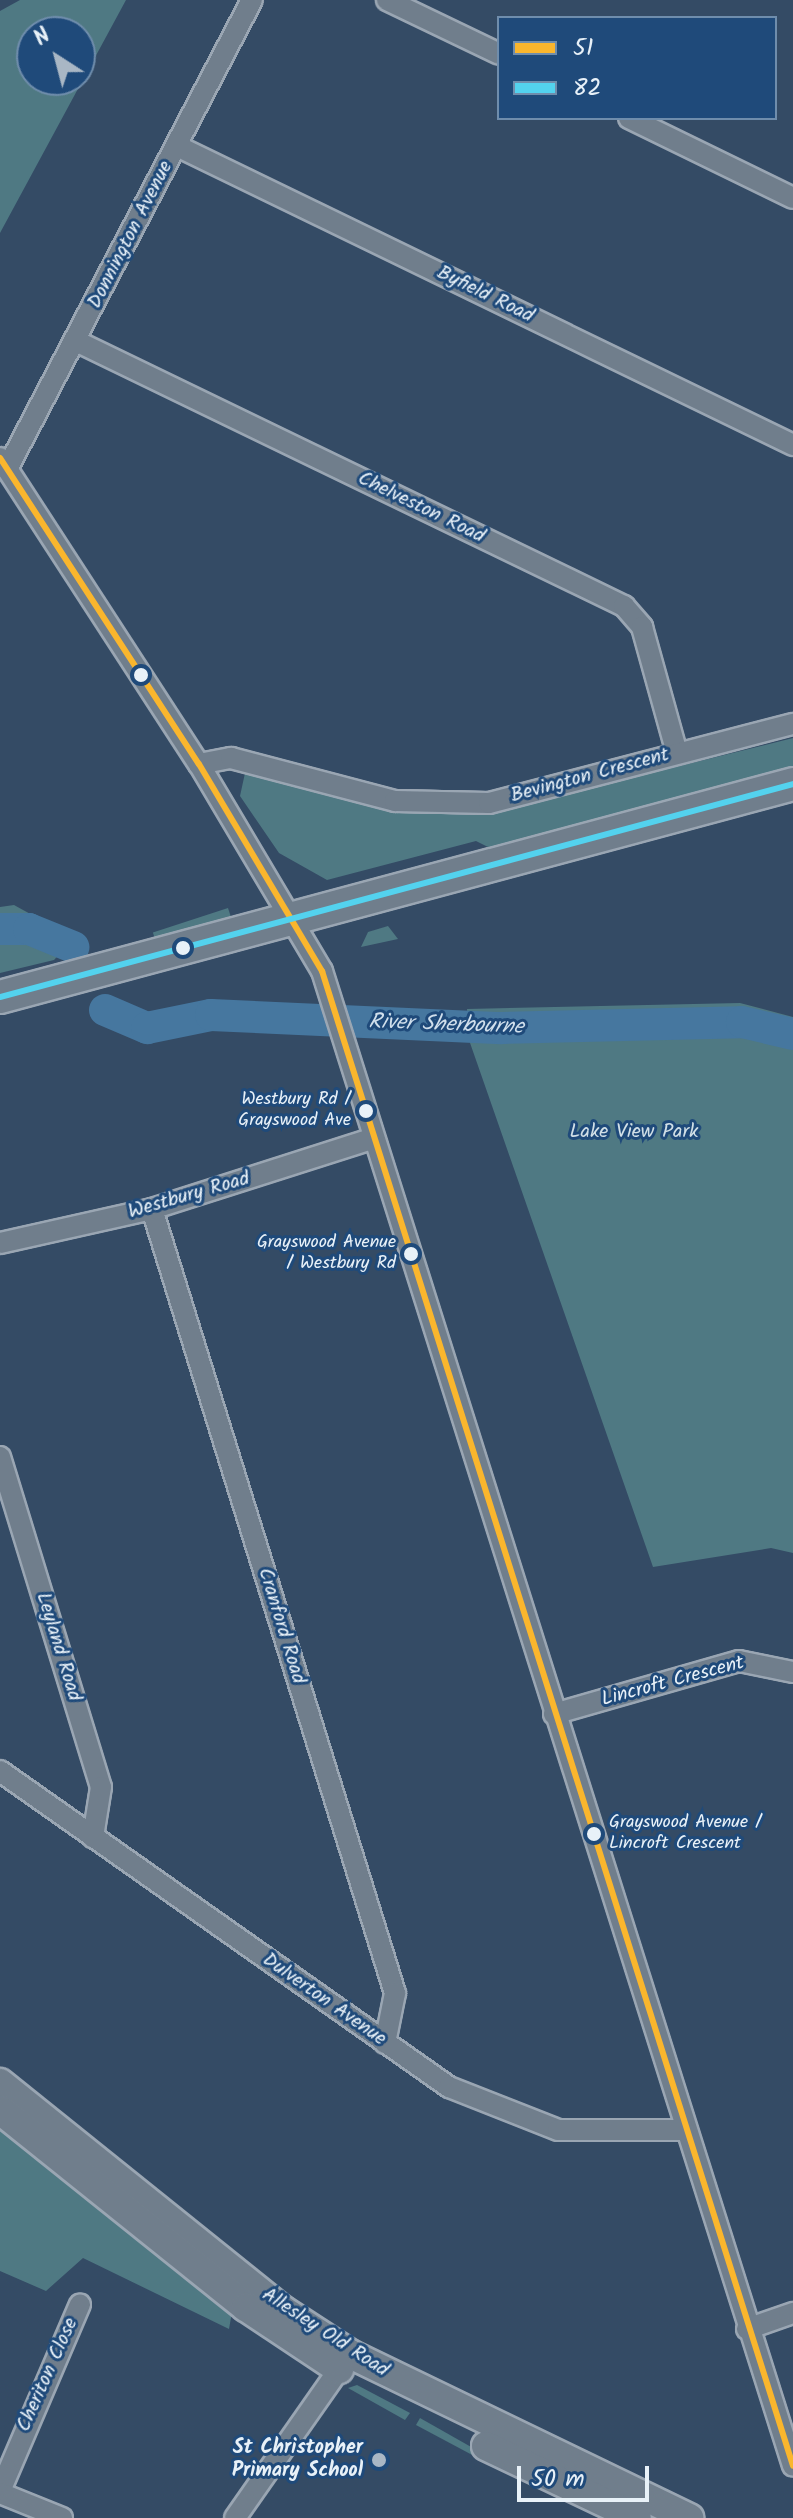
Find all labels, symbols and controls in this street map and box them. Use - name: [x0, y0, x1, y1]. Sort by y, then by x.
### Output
- north arrow: [16, 16, 96, 96]
- legend: [497, 16, 777, 120]
- text: N: [27, 20, 59, 56]
- text: 51: [573, 29, 593, 68]
- text: 82: [573, 69, 601, 108]
- street label: Donnington Avenue: [83, 157, 179, 313]
- street label: Byfield Road: [433, 261, 537, 329]
- street label: Chelveston Road: [354, 467, 488, 549]
- unlabelled marker: [133, 667, 149, 683]
- street label: Bevington Crescent: [508, 743, 672, 809]
- unlabelled marker: [175, 940, 191, 956]
- water label: River Sherbourne: [368, 1009, 524, 1041]
- place label: Westbury Rd / Grayswood Ave: [238, 1090, 351, 1132]
- marker: Westbury Rd / Grayswood Ave: [358, 1103, 374, 1119]
- park label: Lake View Park: [570, 1120, 698, 1144]
- street label: Westbury Road: [126, 1167, 252, 1225]
- place label: Grayswood Avenue / Westbury Rd: [257, 1233, 396, 1276]
- marker: Grayswood Avenue / Westbury Rd: [403, 1246, 419, 1262]
- street label: Cranford Road: [252, 1565, 310, 1687]
- street label: Leyland Road: [30, 1590, 86, 1704]
- street label: Lincroft Crescent: [599, 1651, 747, 1713]
- place label: Grayswood Avenue / Lincroft Crescent: [609, 1813, 762, 1856]
- marker: Grayswood Avenue / Lincroft Crescent: [586, 1826, 602, 1842]
- street label: Dulverton Avenue: [257, 1948, 391, 2052]
- street label: Allesley Old Road: [257, 2283, 393, 2383]
- street label: Cheriton Close: [12, 2314, 84, 2436]
- place label: St Christopher Primary School: [232, 2436, 363, 2483]
- scale bar: [521, 2450, 653, 2500]
- marker: St Christopher Primary School: [370, 2451, 388, 2469]
- text: 50 m: [531, 2460, 585, 2499]

